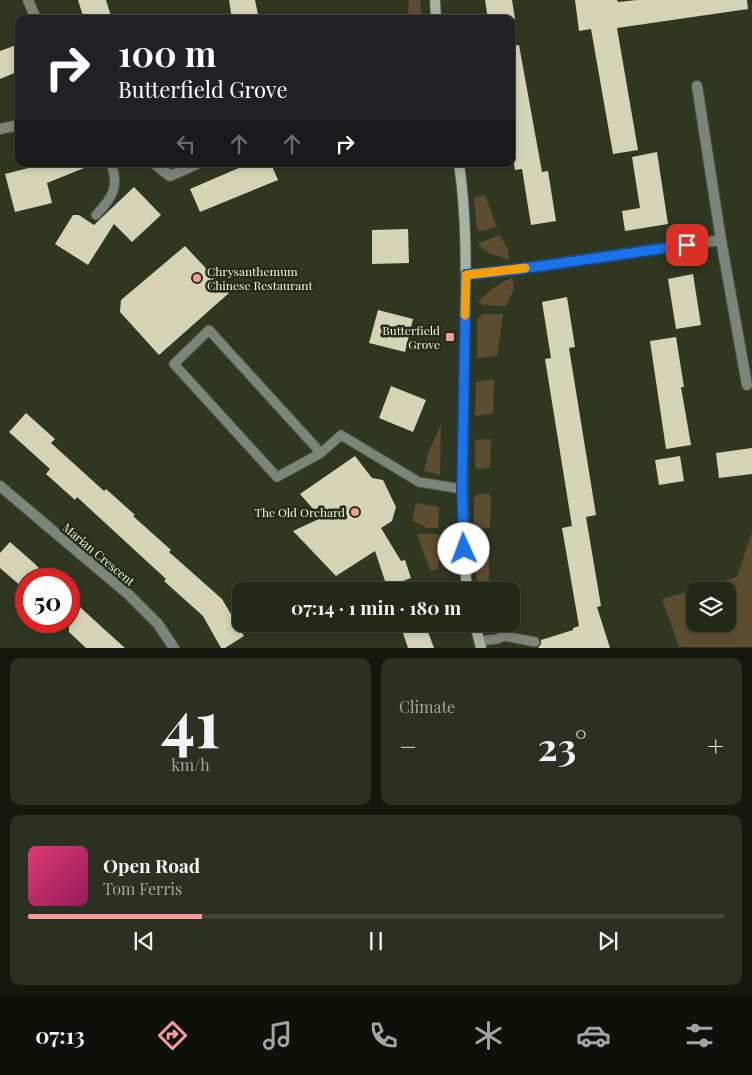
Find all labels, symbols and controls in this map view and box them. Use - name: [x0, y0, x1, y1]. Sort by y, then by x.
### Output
- text: 100 m: [118, 29, 216, 76]
- icon: right: [35, 35, 100, 100]
- text: Butterfield Grove: [118, 74, 288, 104]
- icon: left: [172, 130, 200, 158]
- icon: ahead: [225, 130, 253, 158]
- icon: ahead: [278, 130, 306, 158]
- icon: right: [331, 130, 359, 158]
- pin: [666, 224, 708, 266]
- icon: arrive: [673, 231, 701, 259]
- place label: Chrysanthemum Chinese Restaurant: [207, 263, 313, 293]
- marker: Chrysanthemum Chinese Restaurant: [191, 272, 203, 284]
- place label: Butterfield Grove: [382, 322, 440, 352]
- marker: Butterfield Grove: [444, 331, 456, 343]
- place label: The Old Orchard: [255, 504, 345, 520]
- marker: The Old Orchard: [349, 506, 361, 518]
- street label: Marian Crescent: [60, 519, 139, 589]
- position arrow: [437, 522, 489, 574]
- speed limit sign: 50: [15, 568, 80, 633]
- map controls: [686, 582, 736, 632]
- button: layers: [686, 582, 736, 632]
- text: 07:14 · 1 min · 180 m: [291, 594, 461, 620]
- text: 41: [161, 678, 220, 764]
- text: Climate: [399, 696, 455, 717]
- text: 23°: [538, 720, 587, 771]
- text: −: [399, 727, 417, 764]
- text: +: [708, 727, 724, 764]
- text: km/h: [171, 754, 210, 775]
- text: Open Road: [103, 852, 200, 878]
- text: Tom Ferris: [103, 878, 182, 899]
- icon: previous: [130, 927, 158, 955]
- icon: pause: [362, 927, 390, 955]
- icon: next: [594, 927, 622, 955]
- icon: directions: [155, 1018, 190, 1053]
- icon: music: [260, 1018, 295, 1053]
- icon: phone: [366, 1018, 401, 1053]
- icon: climate: [471, 1018, 506, 1053]
- icon: car: [576, 1018, 611, 1053]
- icon: filters: [682, 1018, 717, 1053]
- text: 07:13: [35, 1020, 85, 1050]

